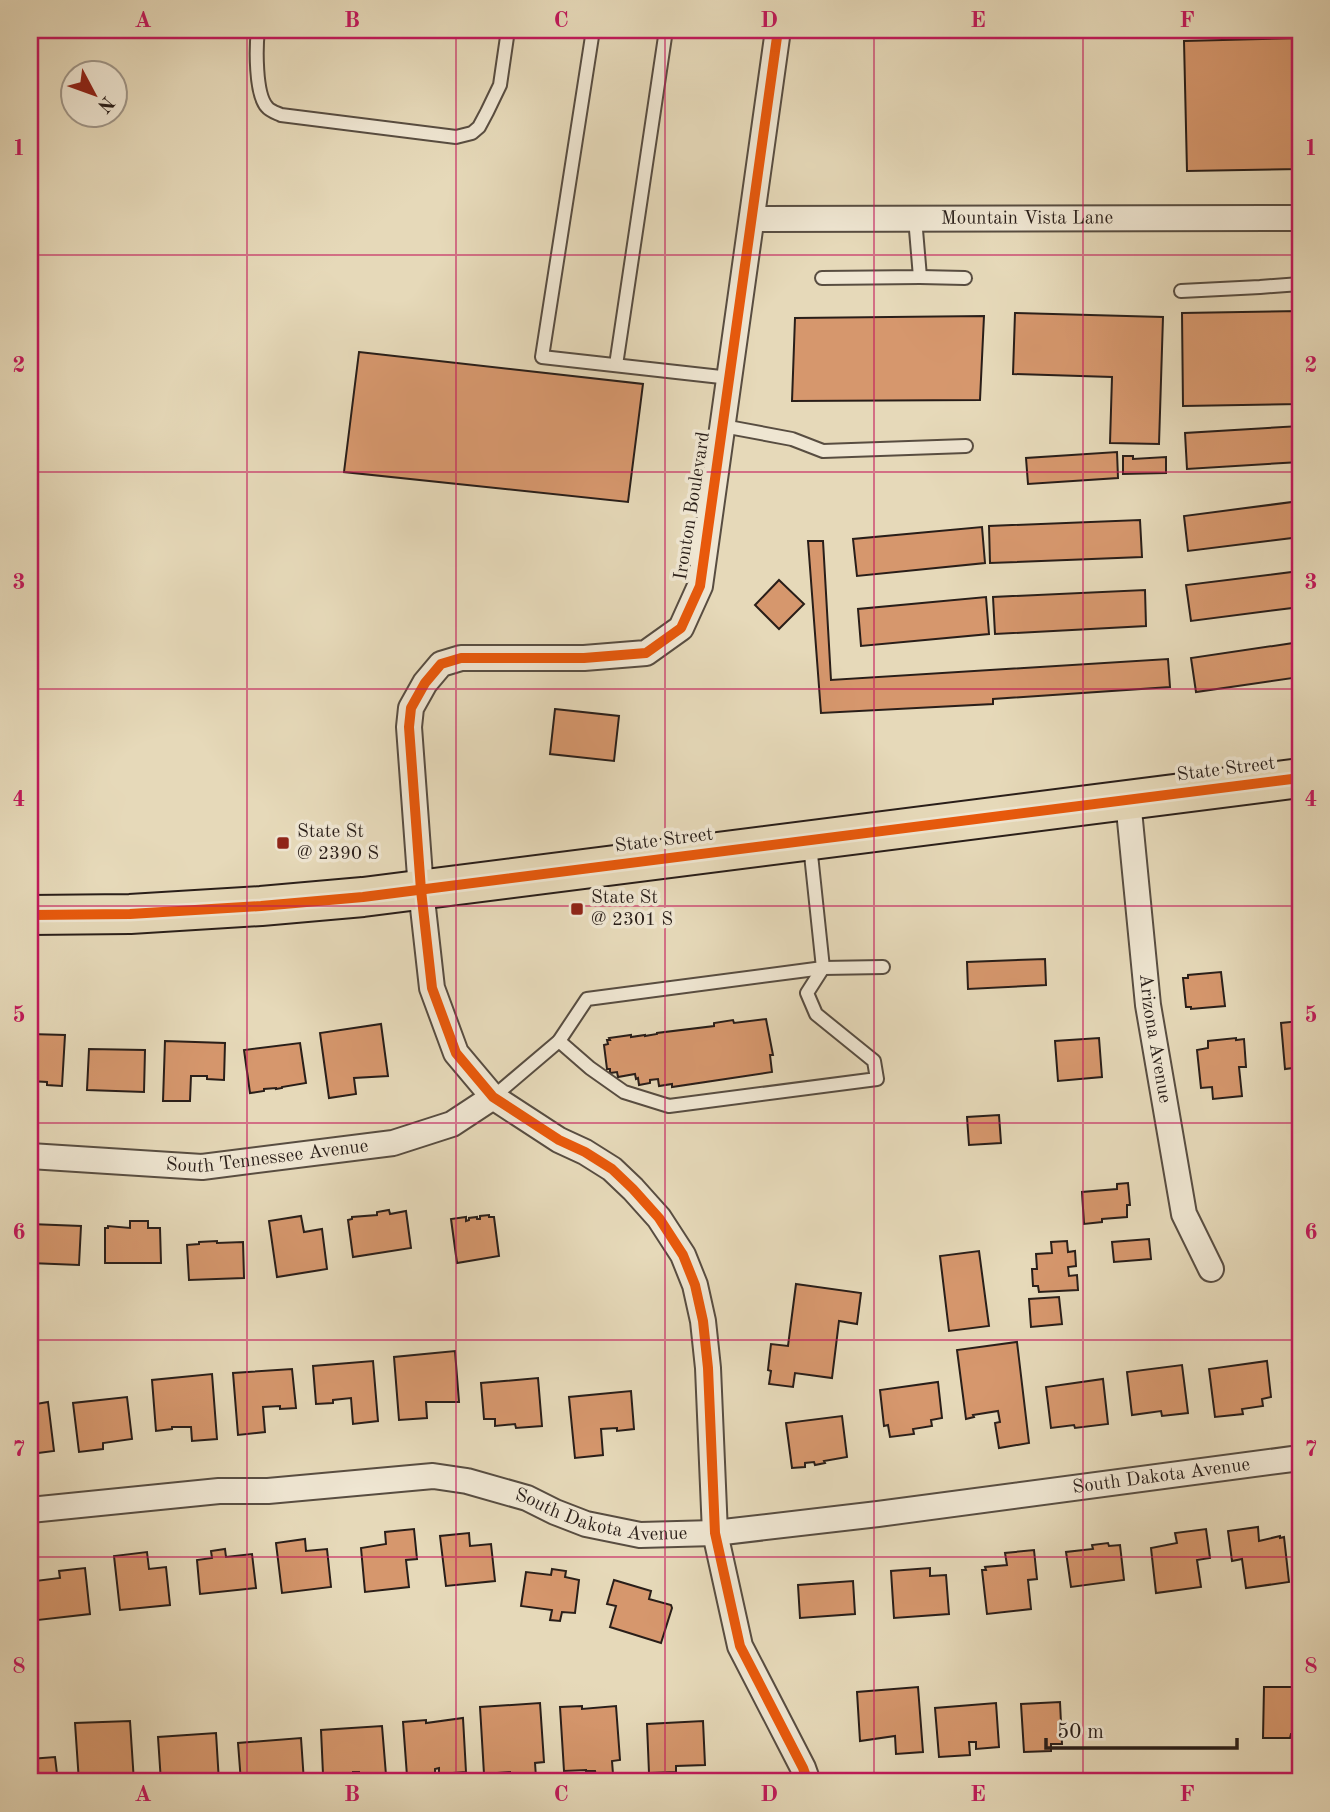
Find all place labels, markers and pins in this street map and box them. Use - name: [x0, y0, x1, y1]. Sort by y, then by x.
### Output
- place label: State St @ 2390 S: [297, 823, 379, 864]
- marker: State St @ 2390 S: [275, 835, 291, 851]
- place label: State St @ 2301 S: [591, 889, 673, 930]
- marker: State St @ 2301 S: [569, 901, 585, 917]

